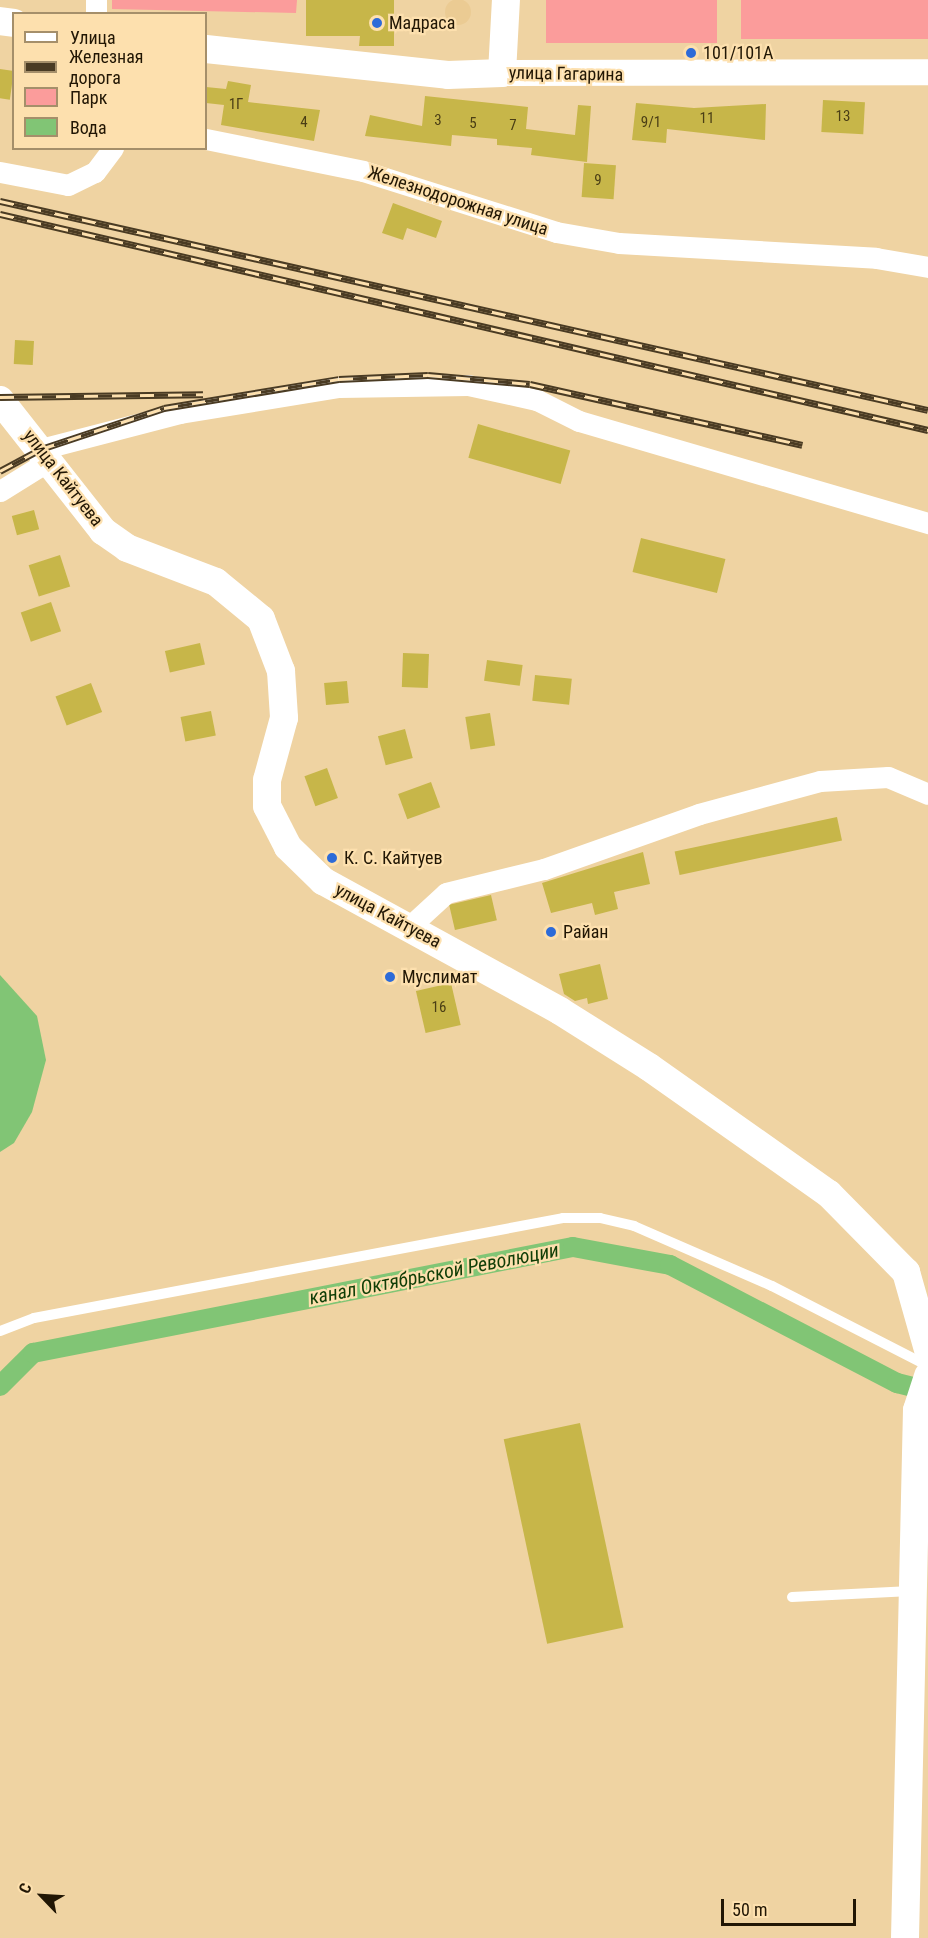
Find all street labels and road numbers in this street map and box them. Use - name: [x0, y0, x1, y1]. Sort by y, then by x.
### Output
- street label: улица Гагарина: [509, 62, 623, 86]
- street label: Железнодорожная улица: [365, 162, 551, 240]
- street label: улица Кайтуева: [19, 425, 107, 531]
- street label: улица Кайтуева: [331, 879, 445, 953]

